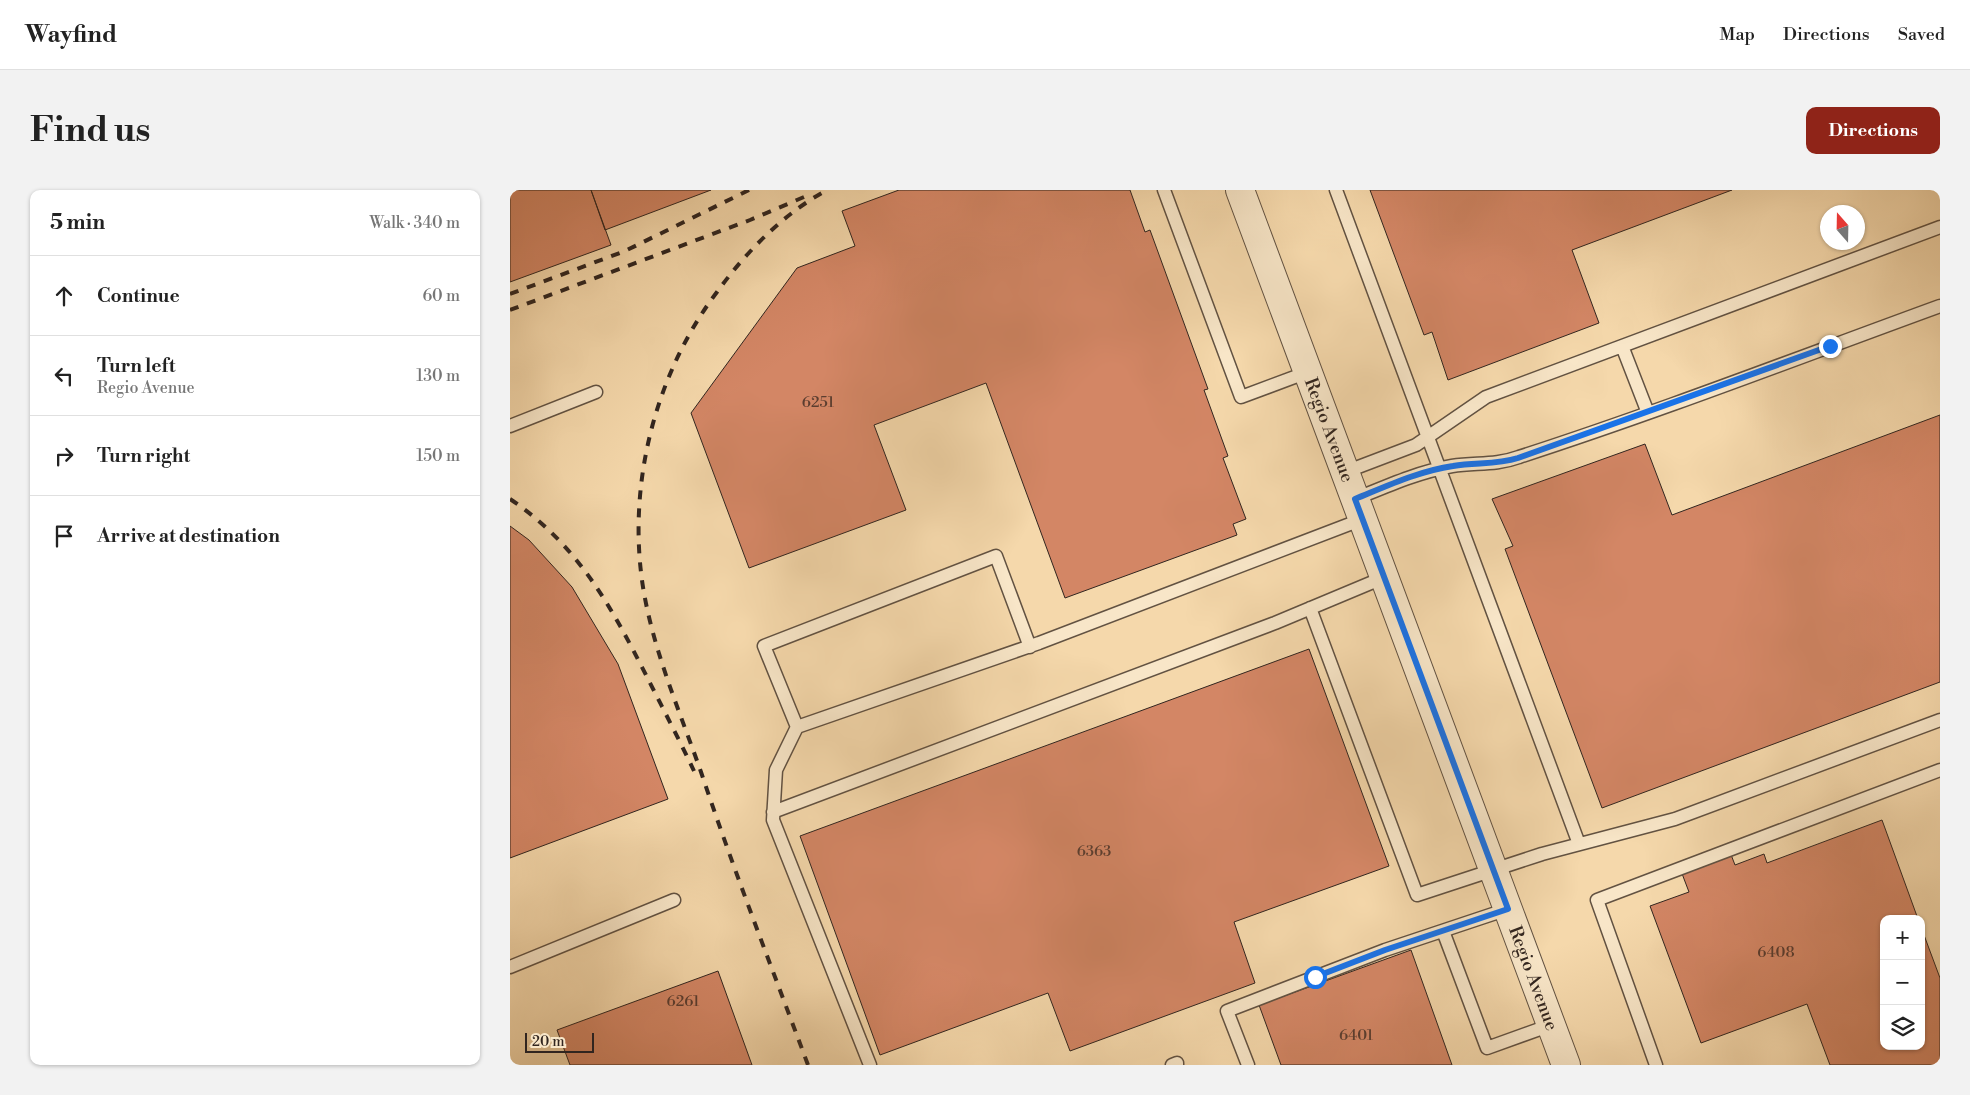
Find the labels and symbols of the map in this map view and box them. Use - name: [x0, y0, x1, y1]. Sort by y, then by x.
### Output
- north arrow: [1820, 205, 1865, 250]
- route end: [1819, 335, 1842, 358]
- street label: Regio Avenue: [1299, 375, 1359, 486]
- house number: 6251: [802, 393, 835, 412]
- house number: 6363: [1077, 842, 1111, 861]
- street label: Regio Avenue: [1503, 923, 1563, 1034]
- house number: 6408: [1757, 943, 1795, 962]
- route start: [1304, 966, 1327, 989]
- house number: 6261: [667, 992, 700, 1011]
- house number: 6401: [1339, 1026, 1374, 1045]
- scale bar: [525, 1030, 594, 1053]

